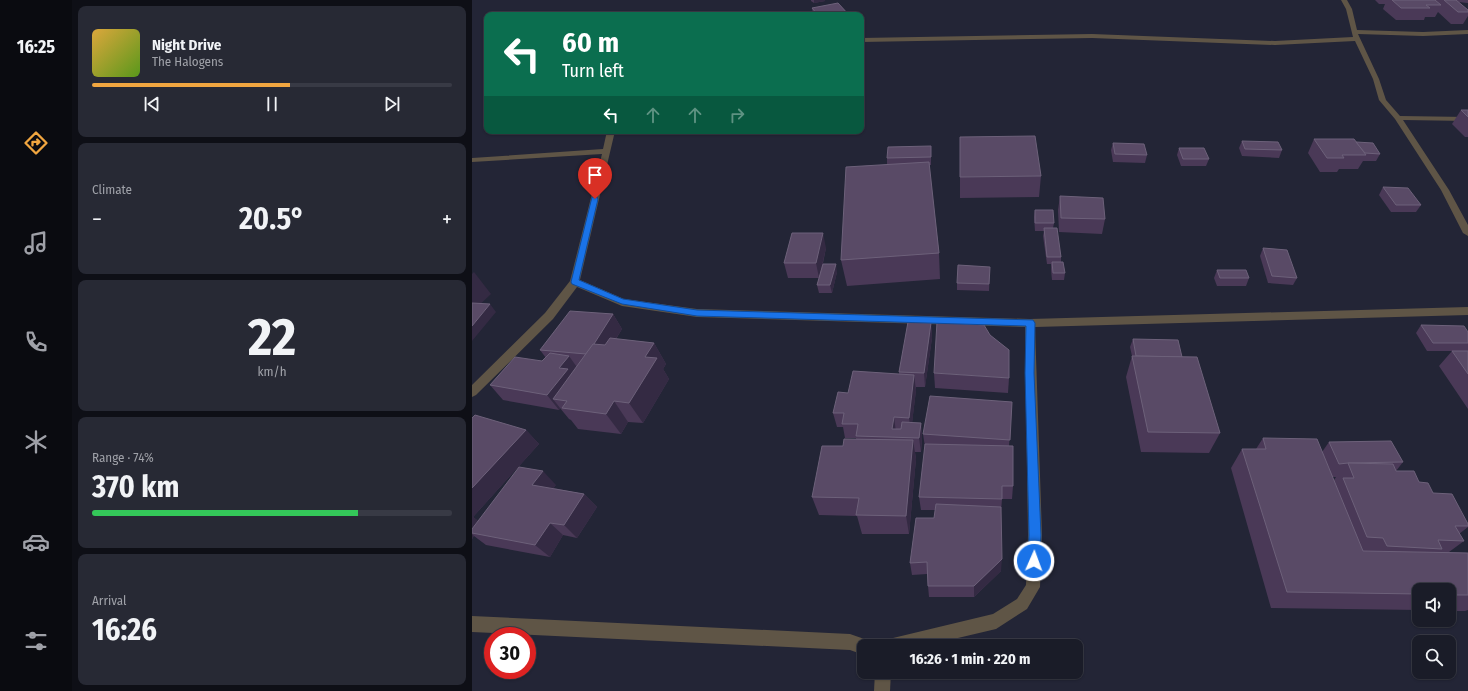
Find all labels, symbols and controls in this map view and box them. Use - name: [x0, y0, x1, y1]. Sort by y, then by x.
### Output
- text: 60 m: [562, 26, 619, 59]
- icon: left: [496, 28, 548, 80]
- text: 16:25: [17, 36, 55, 58]
- text: Night Drive: [152, 36, 221, 54]
- text: The Halogens: [152, 54, 223, 69]
- text: Turn left: [562, 60, 624, 82]
- icon: previous: [141, 93, 163, 115]
- icon: pause: [261, 93, 283, 115]
- icon: next: [381, 93, 403, 115]
- icon: left: [600, 104, 622, 126]
- icon: ahead: [642, 104, 664, 126]
- icon: ahead: [684, 104, 706, 126]
- icon: right: [726, 104, 748, 126]
- icon: directions: [22, 129, 50, 157]
- pin: [578, 158, 612, 199]
- icon: arrive: [584, 164, 606, 186]
- text: Climate: [92, 182, 132, 197]
- text: 20.5°: [239, 201, 305, 237]
- text: −: [92, 206, 102, 233]
- text: +: [442, 206, 452, 233]
- icon: music: [22, 229, 50, 257]
- text: 22: [248, 306, 296, 369]
- icon: phone: [22, 328, 50, 356]
- text: km/h: [258, 364, 287, 379]
- icon: climate: [22, 428, 50, 456]
- text: Range · 74%: [92, 450, 154, 465]
- text: 370 km: [92, 469, 179, 505]
- icon: car: [22, 528, 50, 556]
- position arrow: [1013, 540, 1055, 582]
- map controls: [1412, 583, 1456, 679]
- button: sound: [1412, 583, 1456, 627]
- text: Arrival: [92, 593, 126, 608]
- text: 16:26: [92, 612, 157, 648]
- icon: filters: [22, 627, 50, 655]
- speed limit sign: 30: [484, 627, 536, 679]
- button: search: [1412, 635, 1456, 679]
- text: 16:26 · 1 min · 220 m: [909, 650, 1031, 668]

